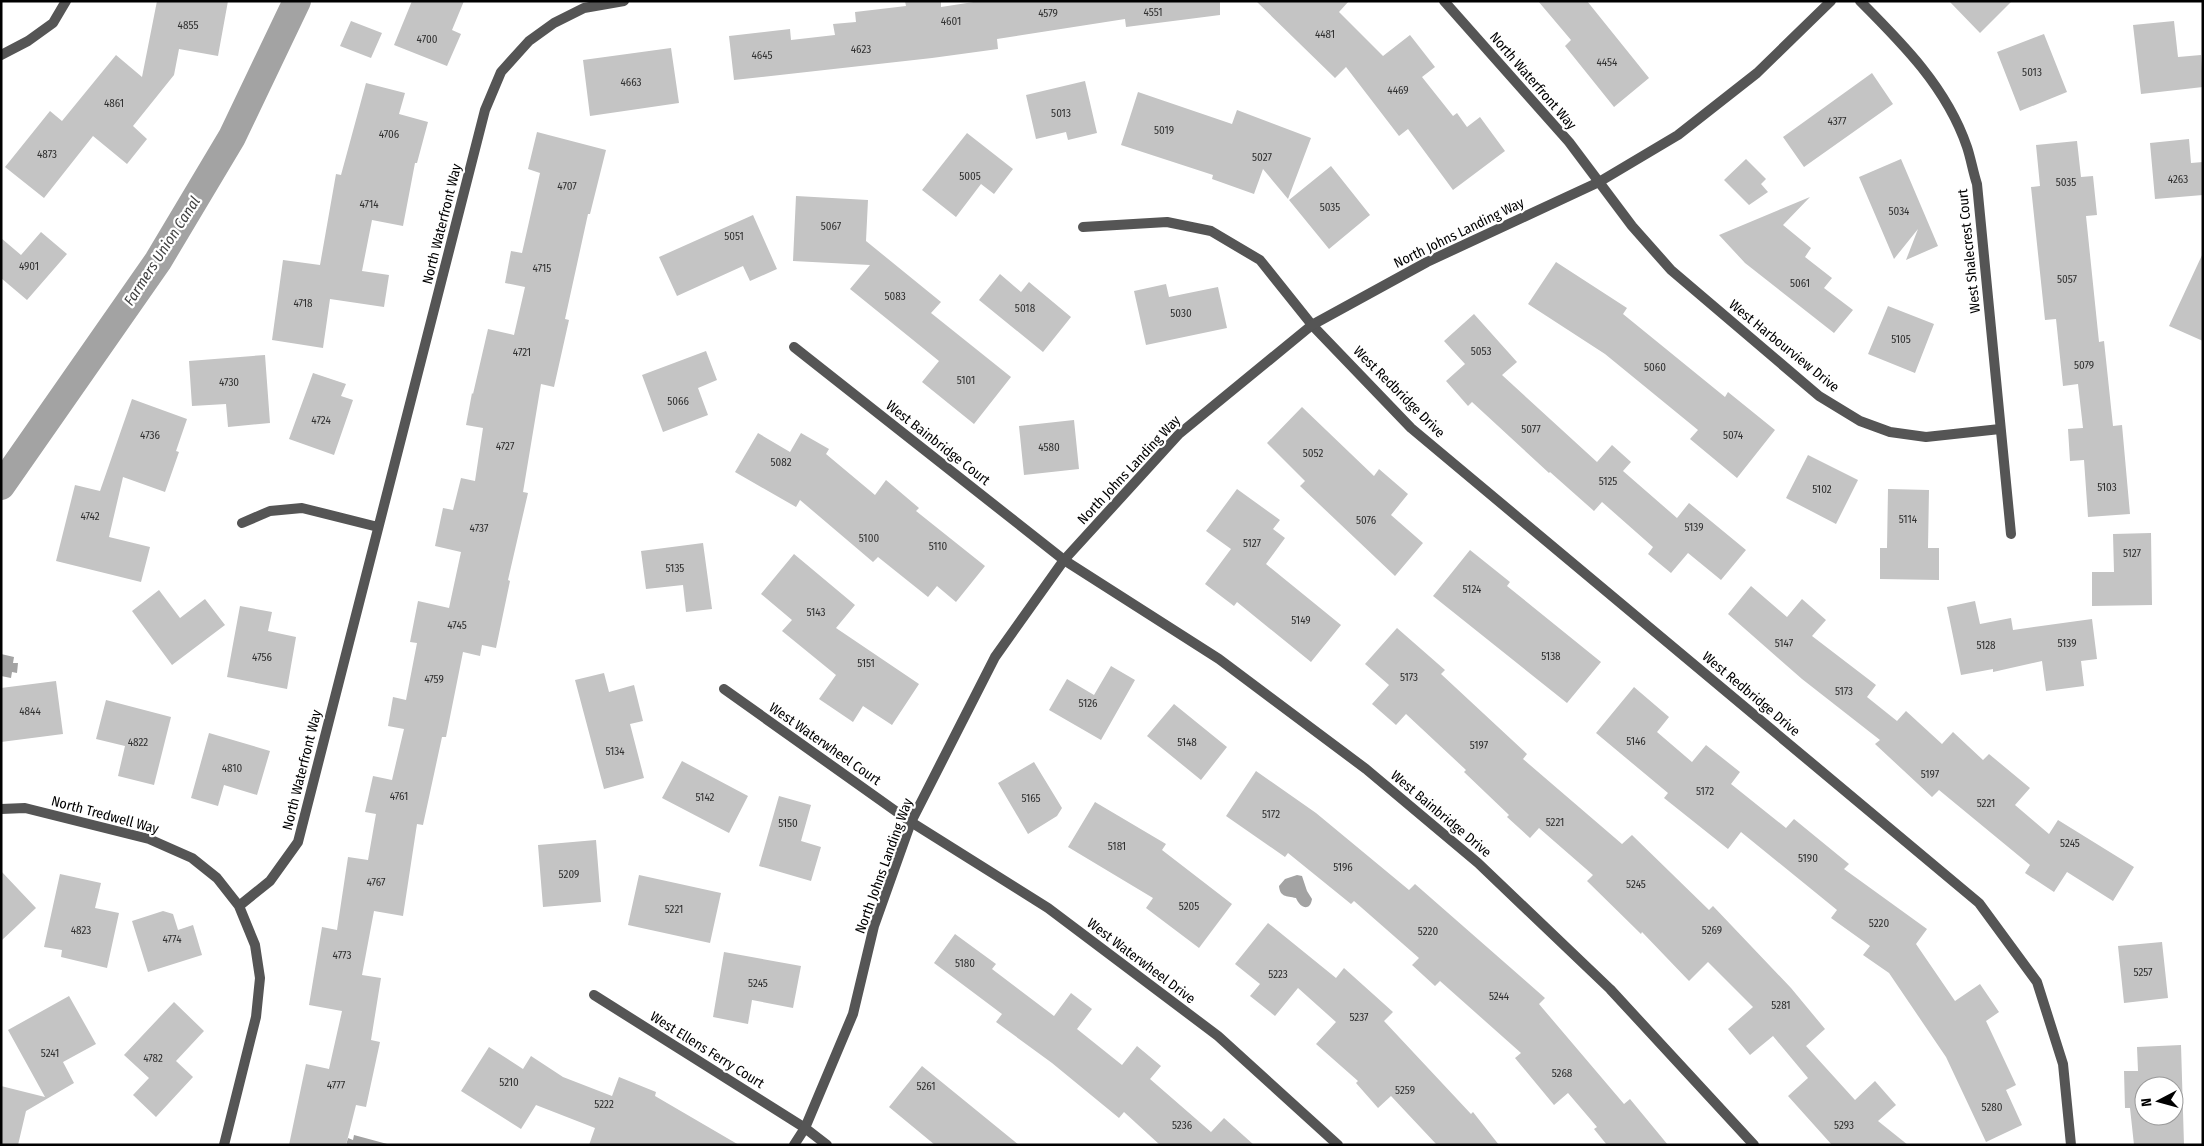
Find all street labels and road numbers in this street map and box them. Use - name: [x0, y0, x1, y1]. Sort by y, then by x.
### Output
- street label: North Waterfront Way: [1486, 29, 1580, 134]
- street label: North Waterfront Way: [419, 161, 465, 286]
- street label: West Shalecrest Court: [1954, 188, 1984, 314]
- street label: North Johns Landing Way: [1391, 194, 1528, 272]
- street label: West Harbourview Drive: [1725, 296, 1843, 396]
- street label: West Redbridge Drive: [1350, 343, 1448, 441]
- street label: West Bainbridge Court: [883, 397, 994, 489]
- street label: North Johns Landing Way: [1074, 411, 1184, 528]
- street label: West Redbridge Drive: [1699, 648, 1803, 740]
- street label: West Waterwheel Court: [766, 699, 885, 789]
- street label: North Waterfront Way: [279, 707, 325, 832]
- street label: West Bainbridge Drive: [1387, 767, 1495, 861]
- street label: North Tredwell Way: [49, 792, 161, 838]
- street label: North Johns Landing Way: [852, 795, 917, 936]
- street label: West Waterwheel Drive: [1083, 915, 1199, 1007]
- street label: West Ellens Ferry Court: [647, 1008, 768, 1092]

